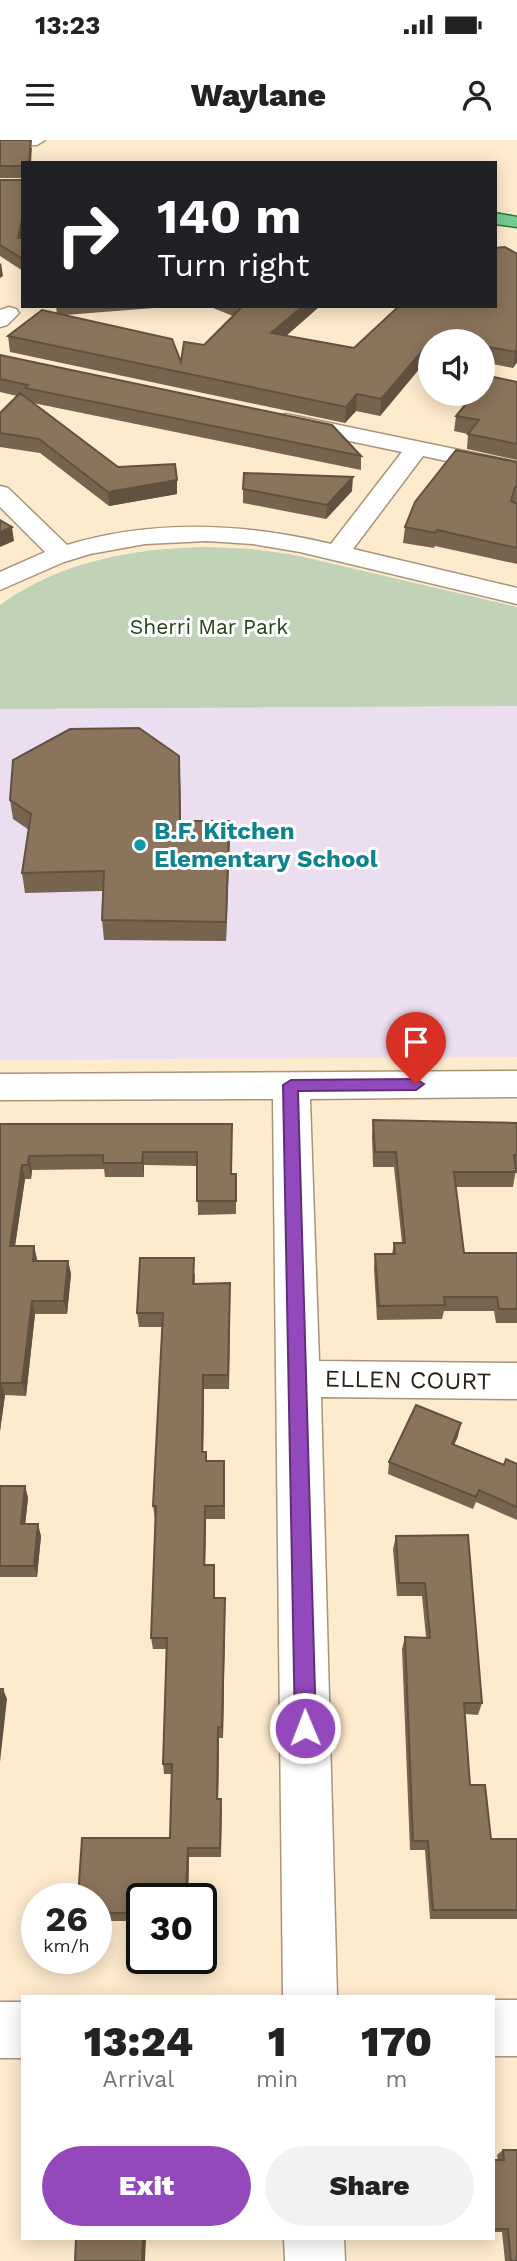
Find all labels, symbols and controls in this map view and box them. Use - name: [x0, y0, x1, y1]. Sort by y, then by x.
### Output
- text: 13:23: [35, 10, 100, 40]
- icon: menu: [21, 76, 59, 114]
- text: Waylane: [191, 76, 326, 114]
- icon: person: [458, 76, 496, 114]
- text: 140 m: [157, 187, 301, 245]
- icon: right: [42, 189, 133, 280]
- text: Turn right: [157, 246, 309, 284]
- map controls: [418, 329, 495, 406]
- button: sound: [418, 329, 495, 406]
- park label: Sherri Mar Park: [130, 614, 288, 639]
- place label: B.F. Kitchen Elementary School: [154, 817, 378, 873]
- marker: B.F. Kitchen Elementary School: [132, 837, 148, 853]
- pin: [386, 1012, 446, 1084]
- icon: arrive: [397, 1023, 435, 1061]
- street label: ELLEN COURT: [325, 1365, 491, 1395]
- position arrow: [268, 1691, 342, 1765]
- speed limit sign: 30: [126, 1883, 217, 1974]
- text: 26: [45, 1898, 88, 1940]
- text: km/h: [43, 1935, 90, 1956]
- text: 13:24: [84, 2017, 193, 2066]
- text: 1: [268, 2017, 286, 2066]
- text: 170: [361, 2017, 432, 2066]
- text: Arrival: [103, 2066, 174, 2093]
- text: min: [256, 2066, 298, 2093]
- text: m: [386, 2066, 408, 2093]
- button: Exit: [42, 2146, 251, 2226]
- button: Share: [265, 2146, 474, 2226]

